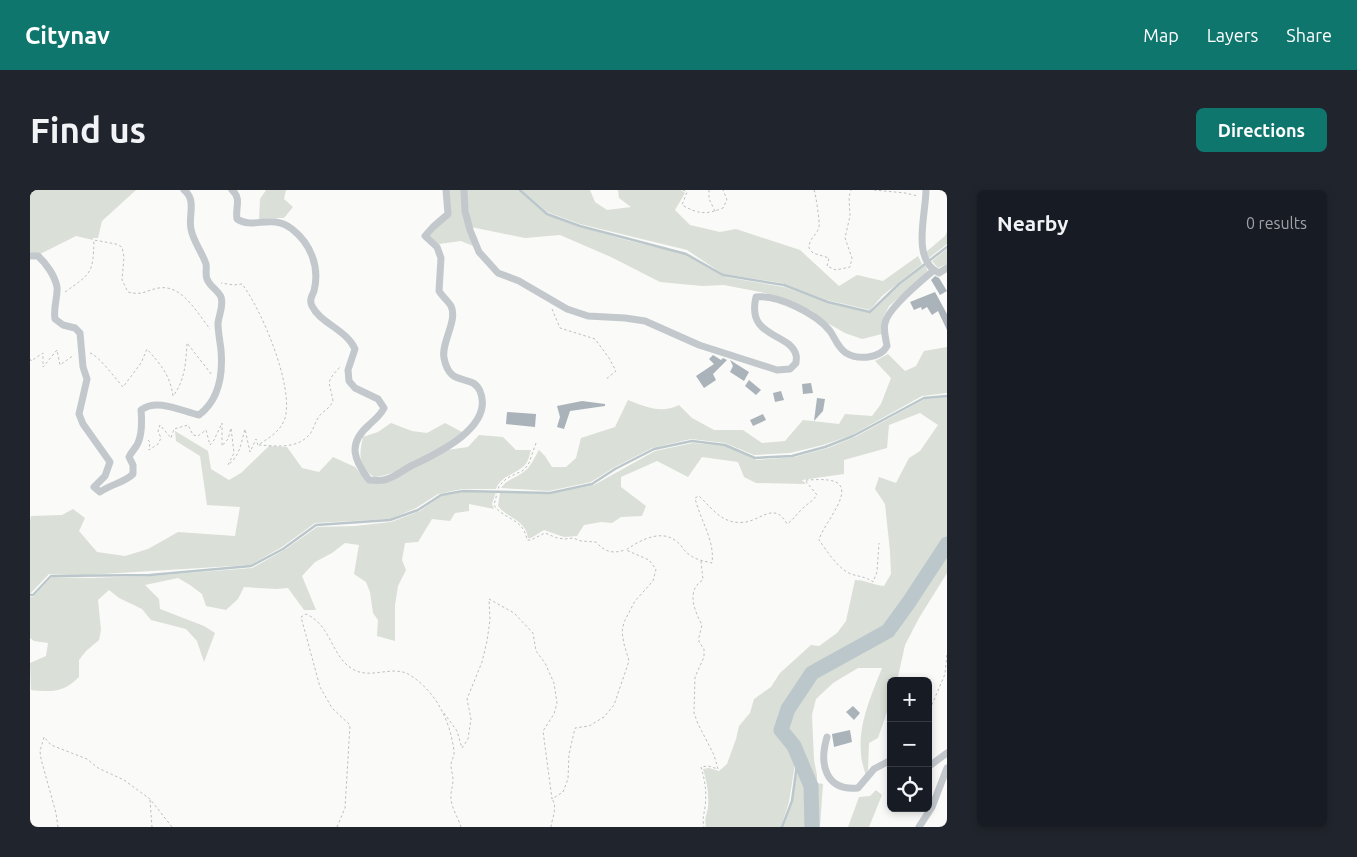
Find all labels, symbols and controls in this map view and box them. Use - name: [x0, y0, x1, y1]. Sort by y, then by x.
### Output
- text: Citynav: [25, 22, 110, 49]
- text: Map: [1143, 25, 1179, 45]
- text: Layers: [1207, 25, 1258, 45]
- text: Share: [1286, 25, 1332, 45]
- button: Directions: [1196, 108, 1327, 152]
- text: Find us: [30, 110, 146, 150]
- text: Nearby: [997, 211, 1068, 235]
- text: 0 results: [1246, 214, 1307, 232]
- map controls: [887, 677, 932, 812]
- button: +: [887, 677, 932, 722]
- button: −: [887, 722, 932, 767]
- button: locate: [887, 767, 932, 812]

